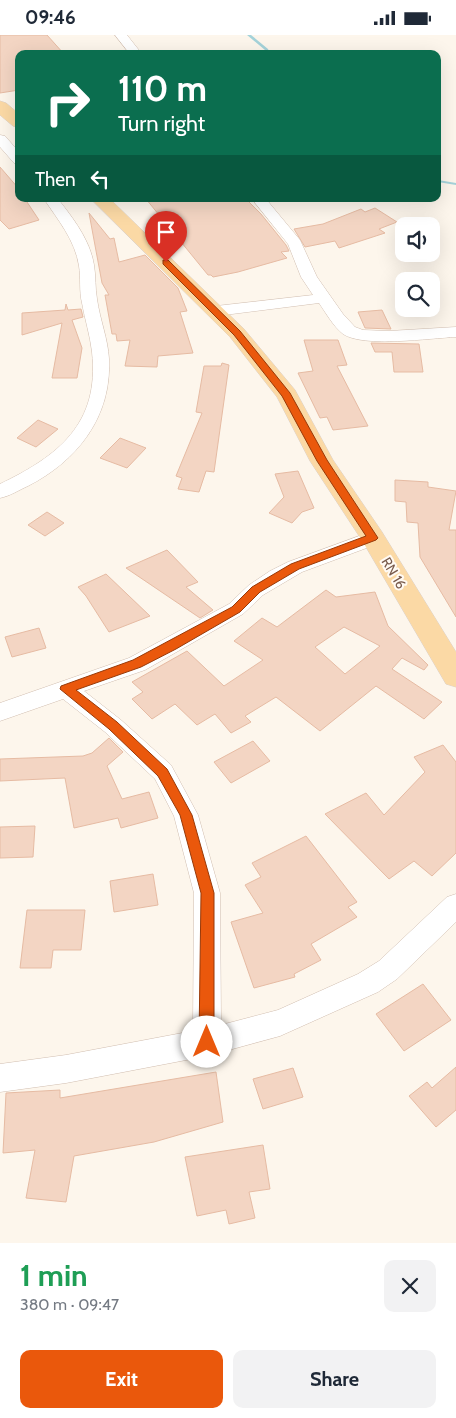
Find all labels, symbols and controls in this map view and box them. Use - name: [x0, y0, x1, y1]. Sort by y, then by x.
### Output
- text: 09:46: [25, 6, 76, 29]
- text: 110 m: [118, 67, 207, 110]
- icon: right: [35, 70, 100, 135]
- text: Turn right: [118, 110, 205, 137]
- icon: left: [86, 165, 114, 193]
- text: Then: [35, 168, 76, 191]
- pin: [145, 211, 187, 262]
- map controls: [395, 217, 440, 317]
- button: sound: [395, 217, 440, 262]
- icon: arrive: [152, 218, 180, 246]
- button: search: [395, 272, 440, 317]
- street label: RN 16: [378, 554, 410, 592]
- position arrow: [180, 1015, 232, 1067]
- text: 1 min: [20, 1257, 88, 1294]
- button: close: [384, 1260, 436, 1312]
- text: 380 m · 09:47: [20, 1295, 119, 1314]
- button: Exit: [20, 1350, 223, 1408]
- button: Share: [233, 1350, 436, 1408]

